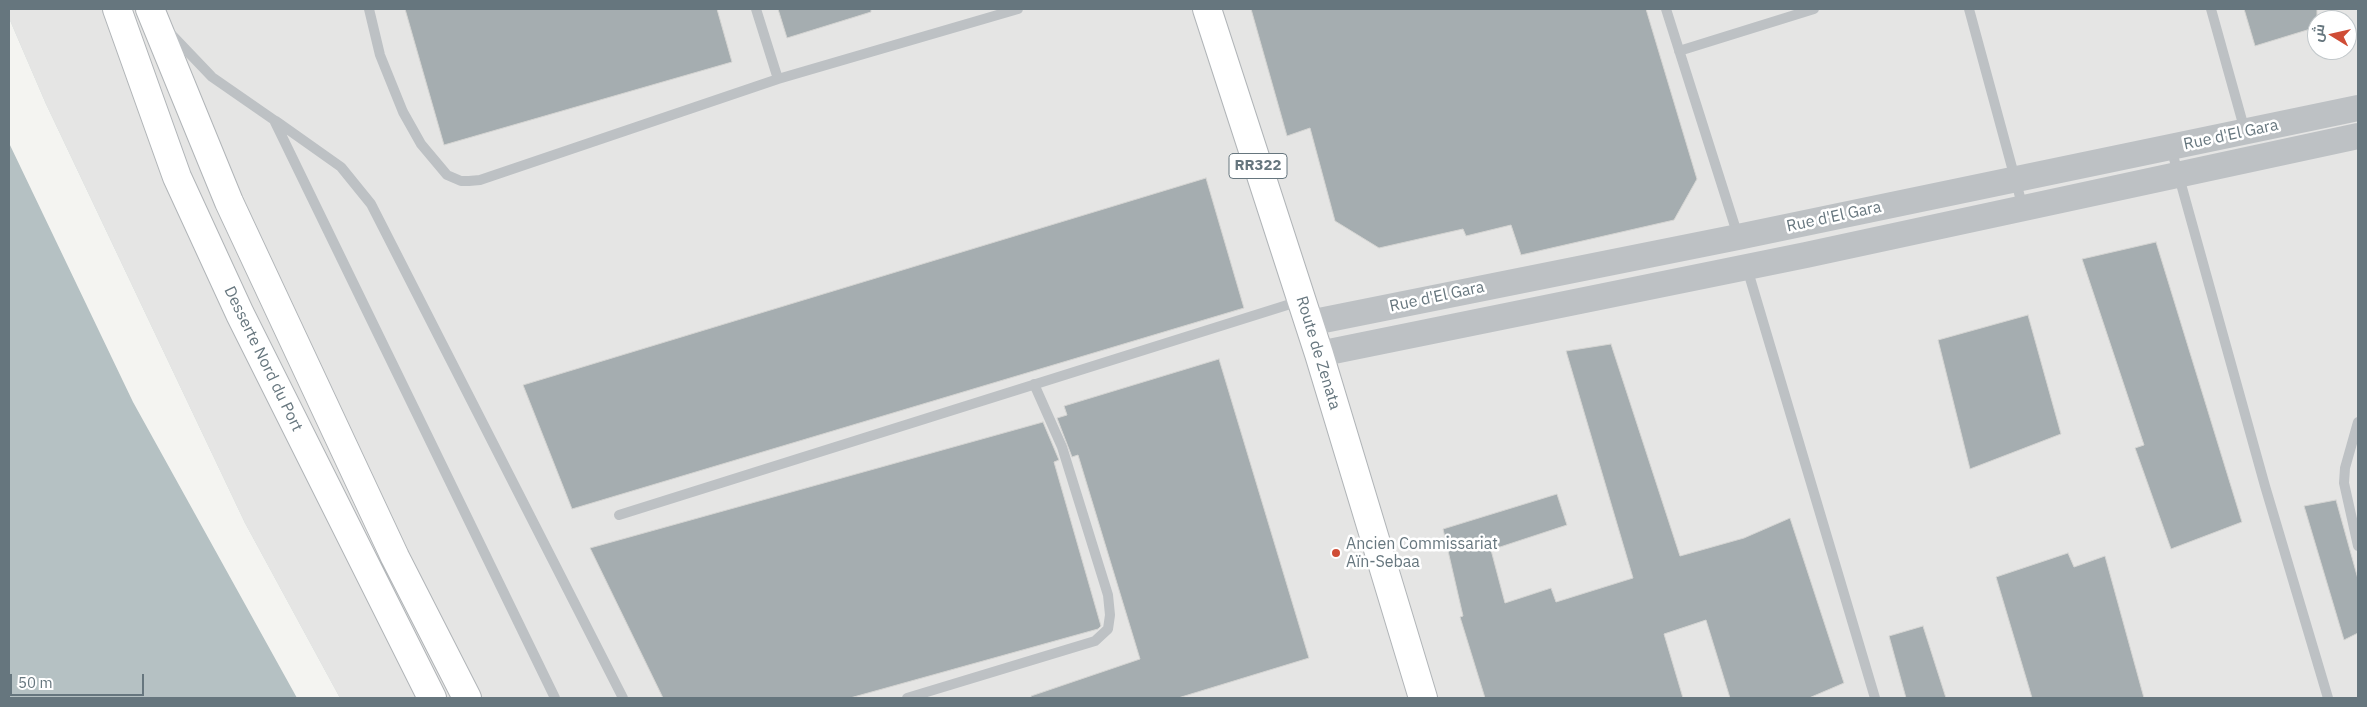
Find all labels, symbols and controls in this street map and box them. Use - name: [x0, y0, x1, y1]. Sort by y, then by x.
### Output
- north arrow: [2307, 10, 2357, 60]
- text: ش: [2308, 23, 2328, 43]
- street label: Rue d'El Gara: [2182, 116, 2280, 154]
- road number: RR322: [1229, 154, 1287, 178]
- street label: Rue d'El Gara: [1785, 198, 1883, 236]
- street label: Rue d'El Gara: [1388, 278, 1486, 316]
- street label: Desserte Nord du Port: [220, 283, 306, 435]
- street label: Route de Zenata: [1292, 294, 1344, 412]
- place label: Ancien Commissariat Aïn-Sebaa: [1346, 534, 1498, 572]
- marker: Ancien Commissariat Aïn-Sebaa: [1330, 547, 1342, 559]
- scale bar: [12, 664, 146, 696]
- text: 50 m: [18, 673, 53, 692]

